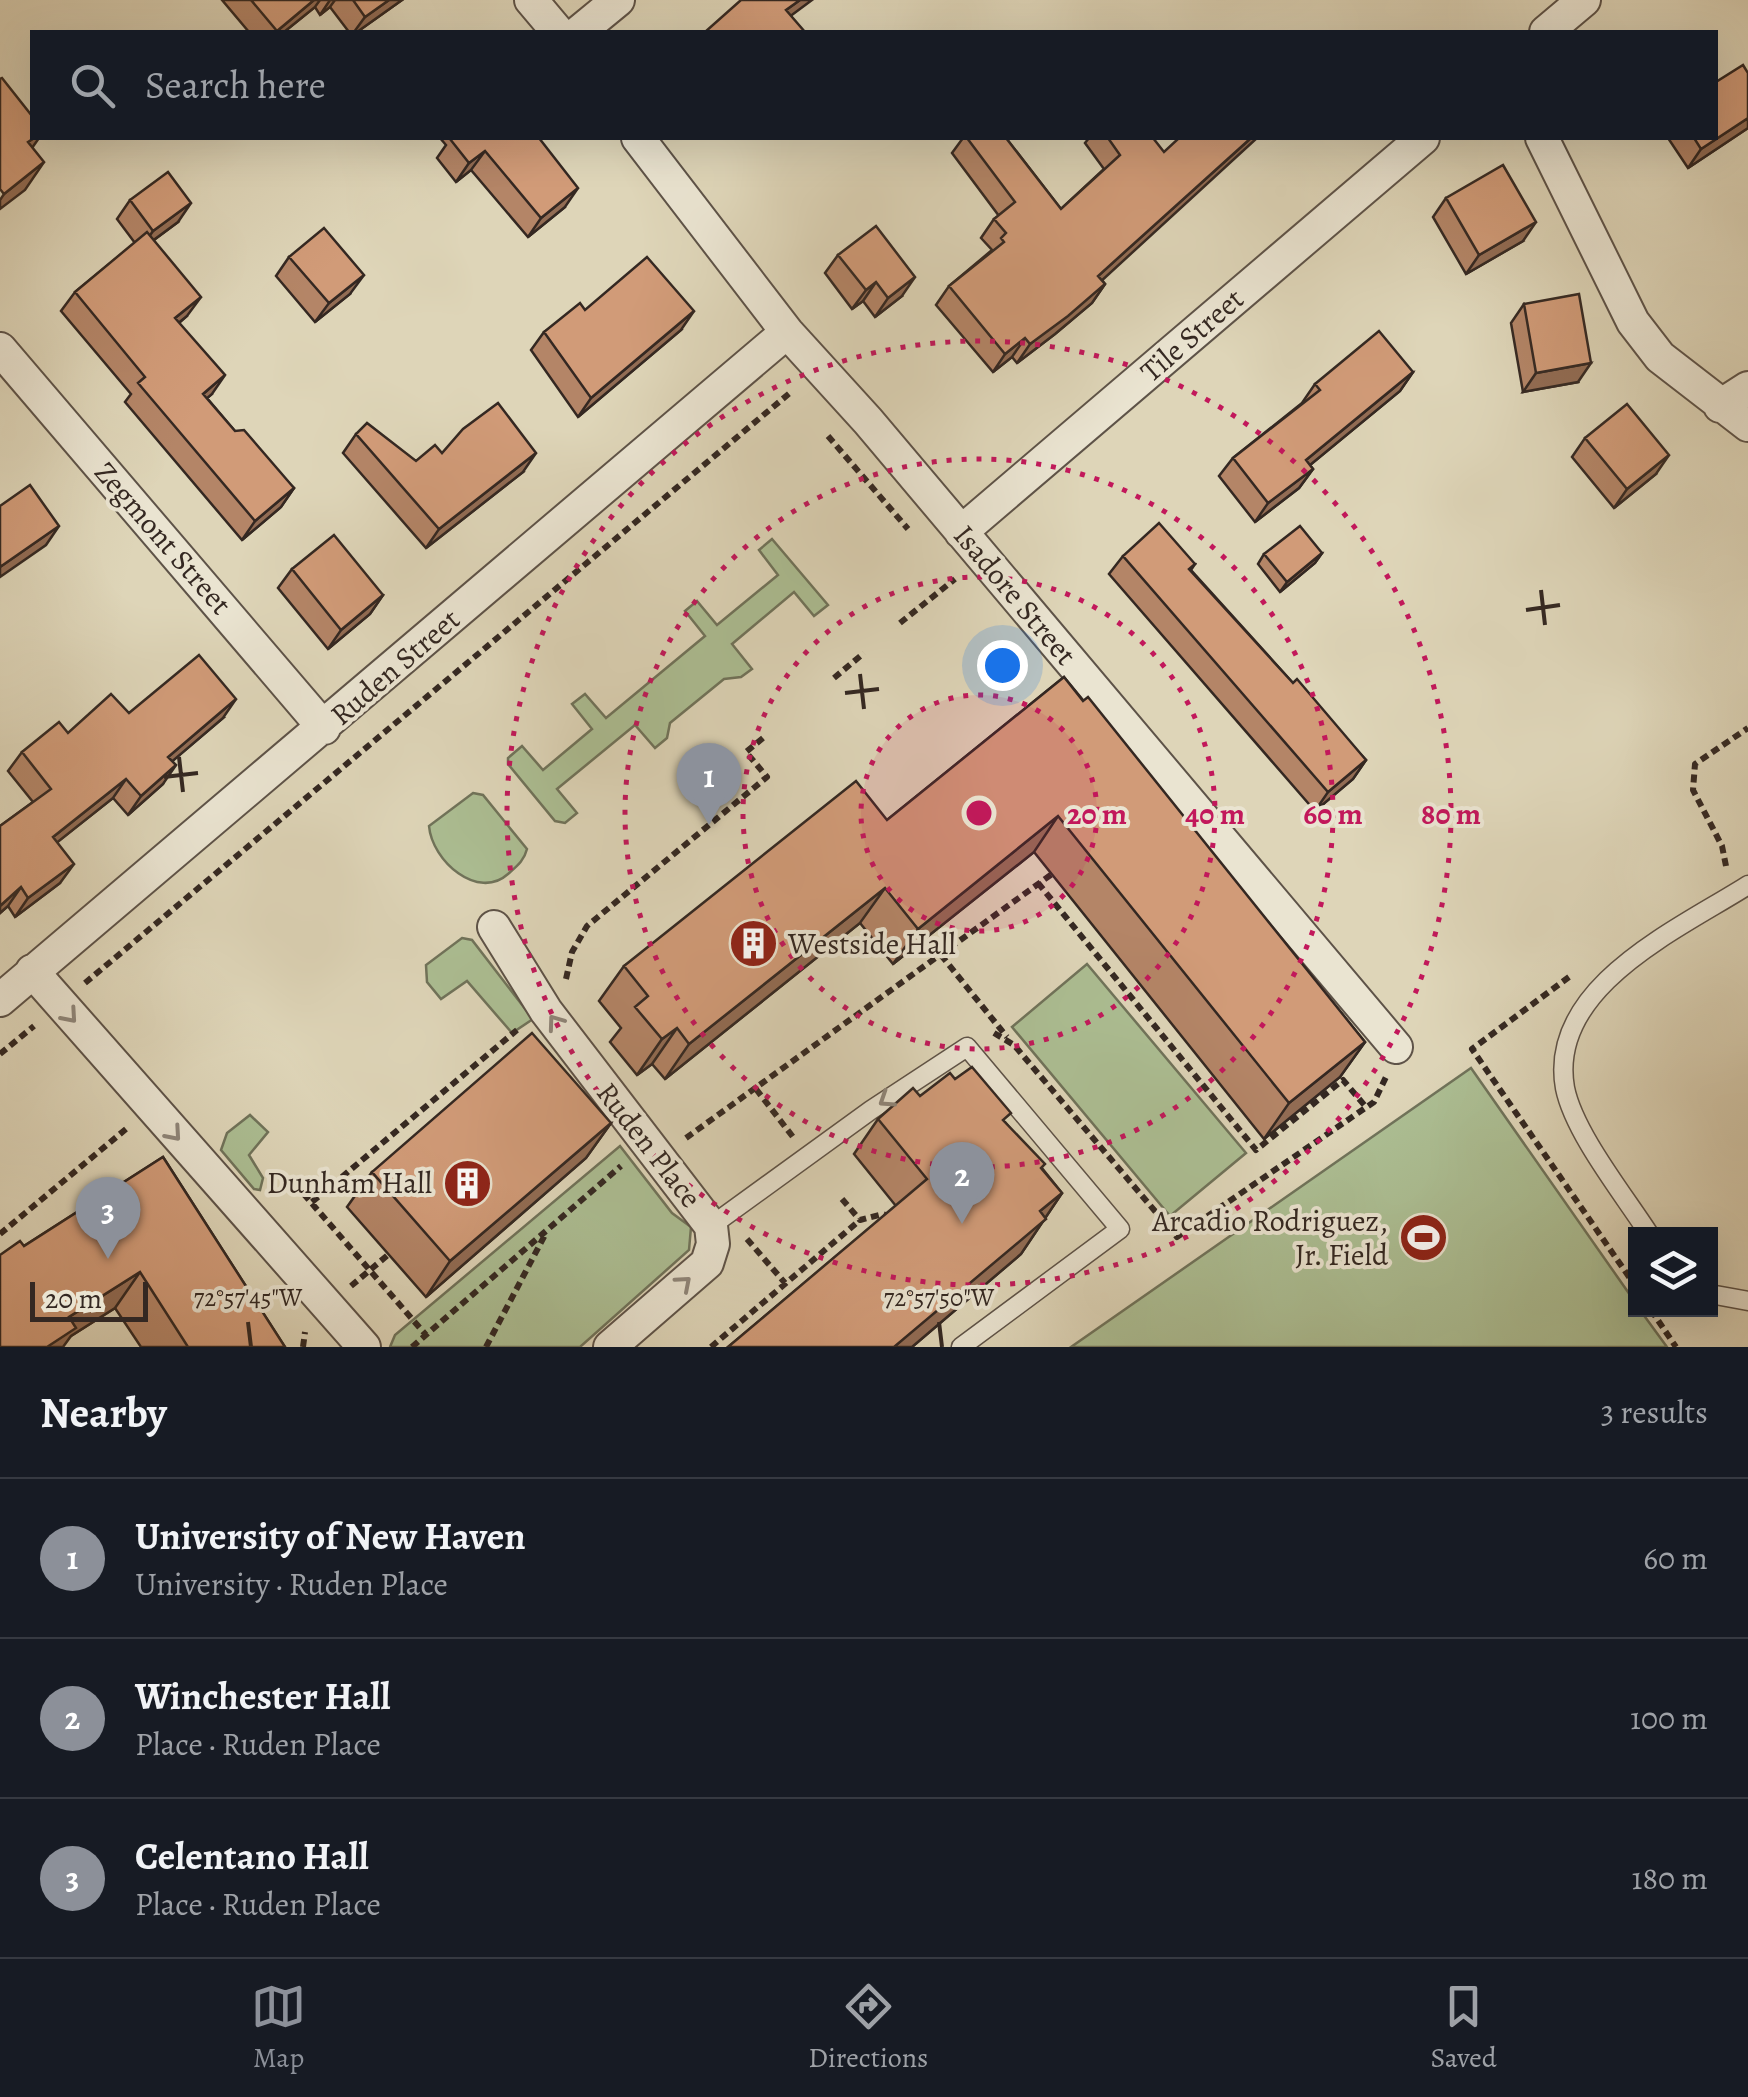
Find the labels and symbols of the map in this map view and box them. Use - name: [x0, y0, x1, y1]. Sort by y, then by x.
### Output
- street label: Tile Street: [1132, 279, 1252, 391]
- street label: Zegmont Street: [85, 453, 241, 623]
- street label: Isadore Street: [945, 516, 1086, 674]
- street label: Ruden Street: [322, 600, 468, 734]
- your location: [977, 640, 1028, 691]
- pin: 1: [676, 742, 742, 825]
- text: 20 m: [1067, 794, 1127, 834]
- text: 40 m: [1185, 794, 1245, 834]
- text: 60 m: [1303, 794, 1363, 834]
- text: 80 m: [1421, 794, 1481, 834]
- centre of rings: [961, 795, 997, 831]
- building icon: Westside Hall: [727, 918, 779, 970]
- place label: Westside Hall: [787, 924, 956, 964]
- one-way arrow: [59, 1004, 77, 1023]
- one-way arrow: [549, 1015, 567, 1033]
- street label: Ruden Place: [587, 1074, 711, 1216]
- one-way arrow: [878, 1088, 896, 1107]
- one-way arrow: [163, 1122, 181, 1140]
- pin: 2: [930, 1142, 994, 1224]
- building icon: Dunham Hall: [441, 1157, 493, 1209]
- place label: Dunham Hall: [267, 1163, 432, 1203]
- pin: 3: [76, 1176, 140, 1259]
- place label: Arcadio Rodriguez, Jr. Field: [1151, 1201, 1389, 1275]
- sports icon: Arcadio Rodriguez, Jr. Field: [1397, 1212, 1449, 1264]
- one-way arrow: [672, 1276, 691, 1294]
- scale bar: [30, 1277, 148, 1322]
- text: 72°57'45"W: [194, 1281, 303, 1315]
- text: 72°57'50"W: [884, 1281, 995, 1315]

